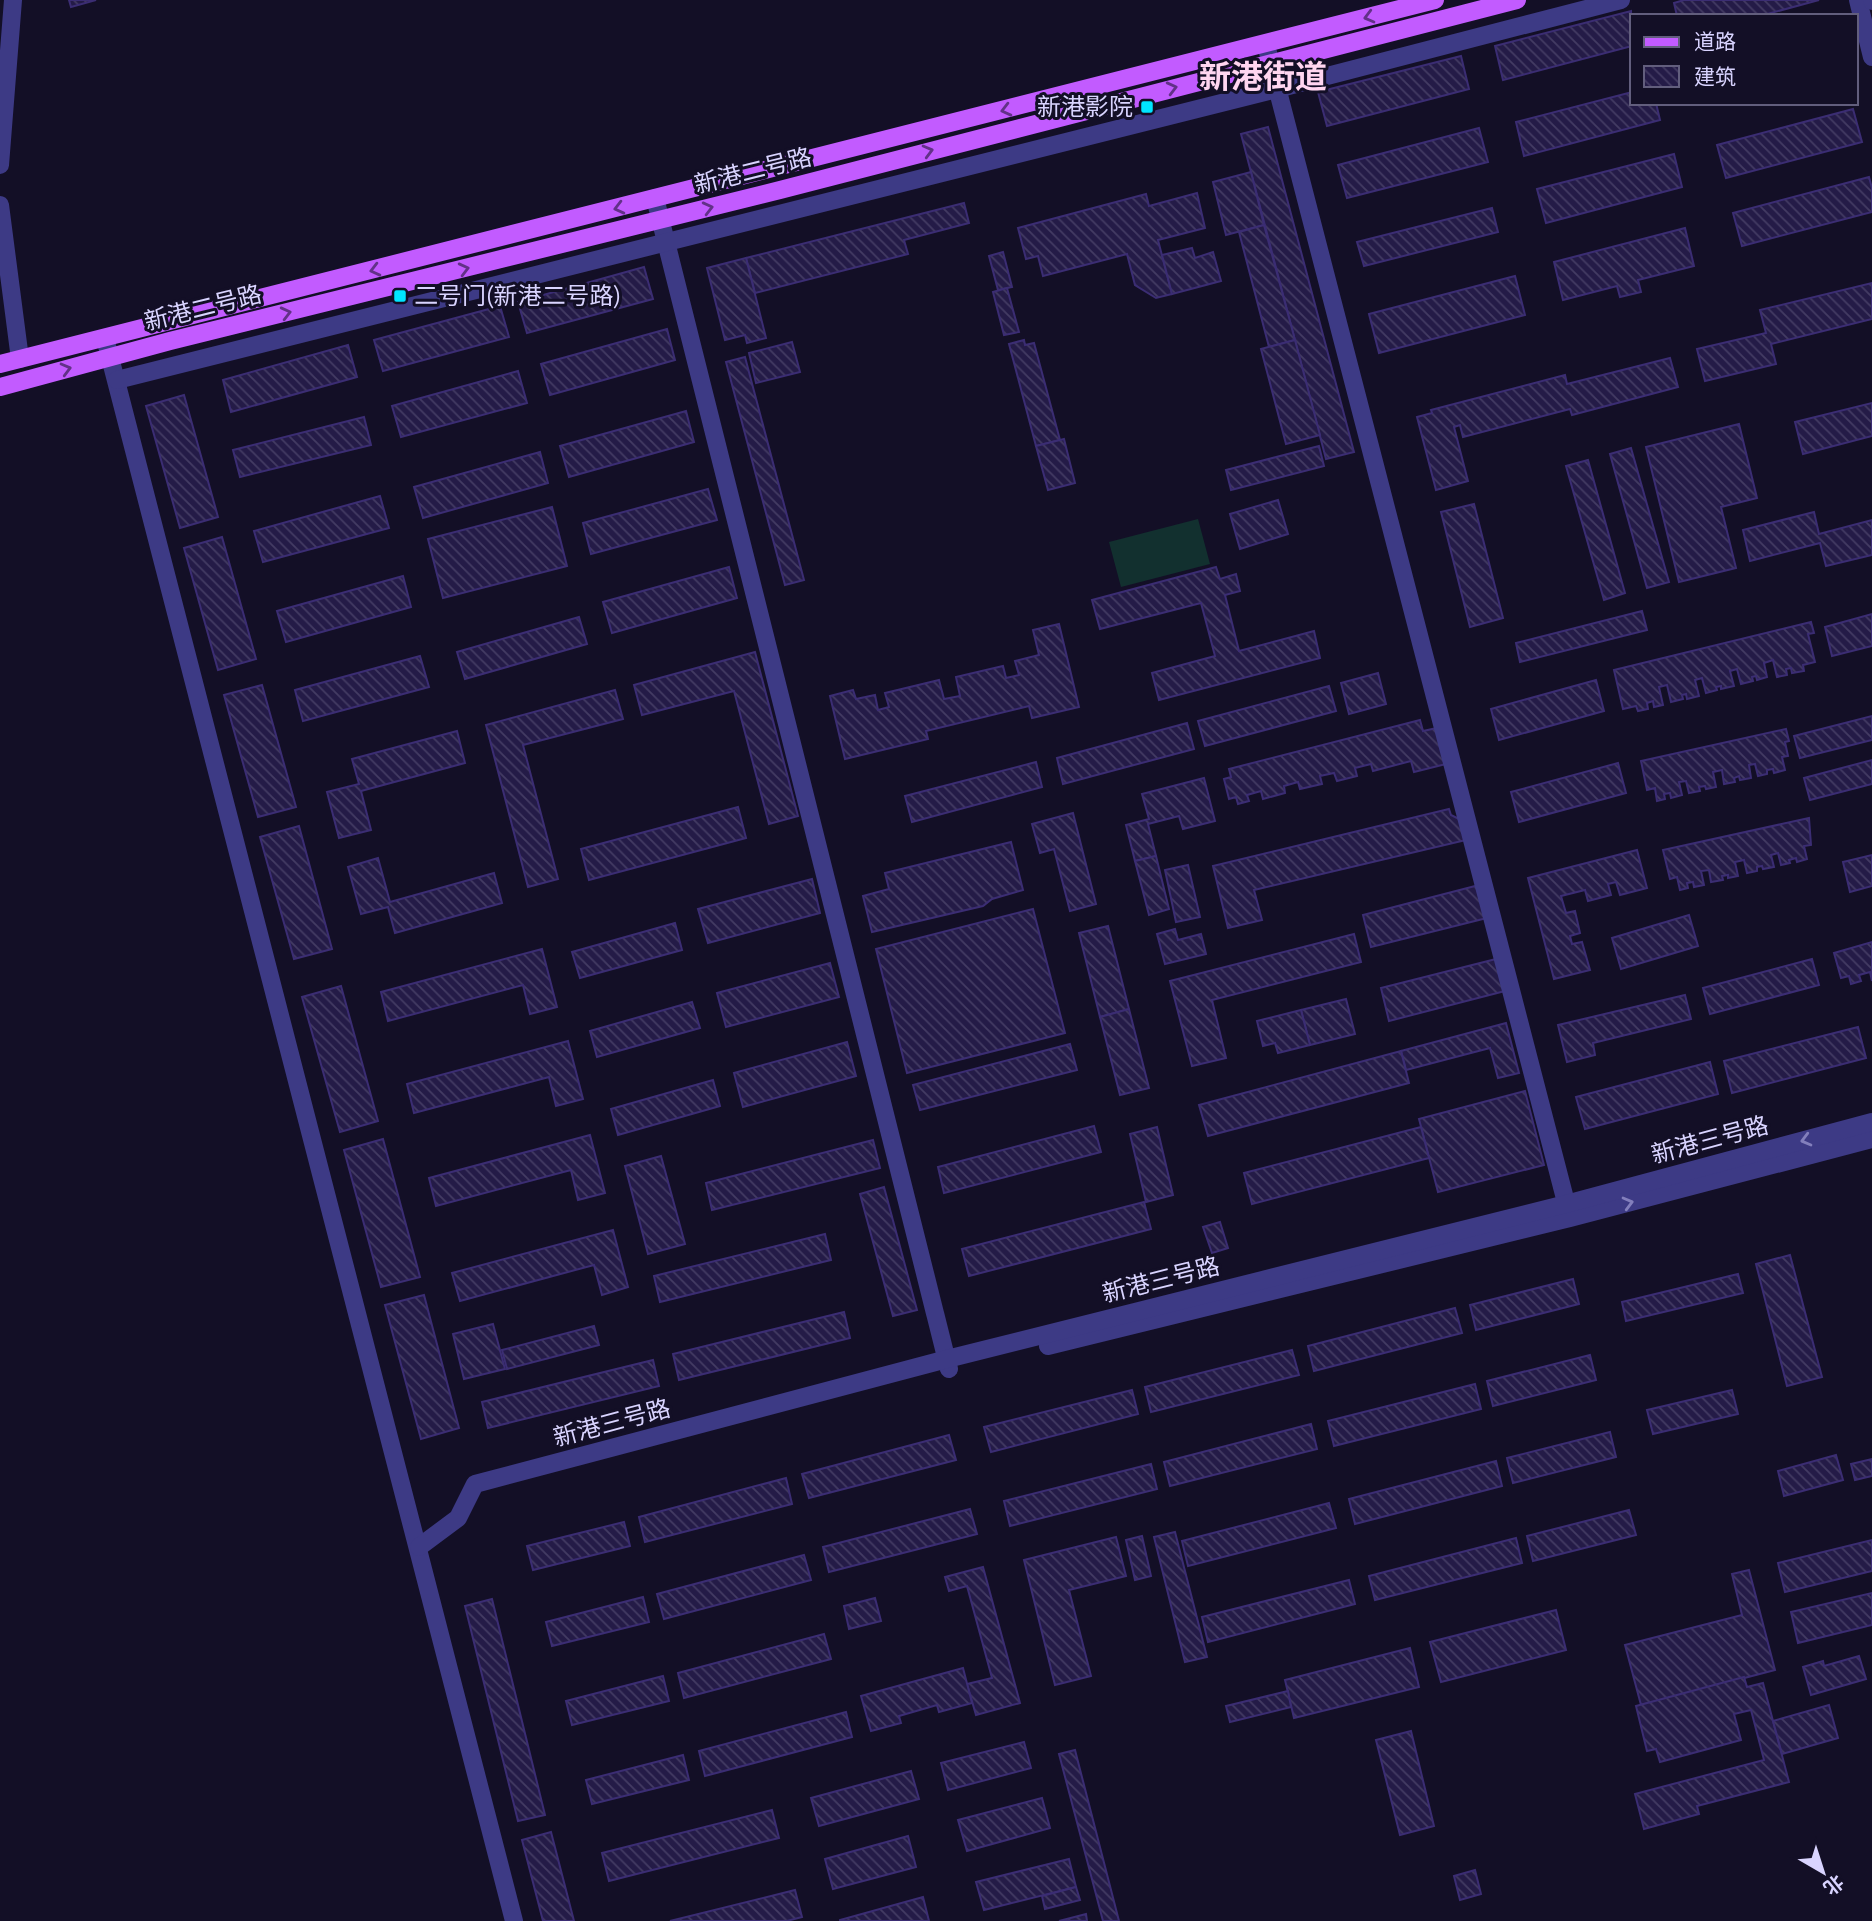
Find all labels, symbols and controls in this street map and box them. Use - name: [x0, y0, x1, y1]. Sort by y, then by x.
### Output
- one-way arrow: [1363, 9, 1375, 24]
- legend: [1630, 14, 1858, 105]
- text: 道路: [1694, 29, 1736, 53]
- district label: 新港街道: [1199, 58, 1327, 94]
- text: 建筑: [1694, 64, 1736, 88]
- one-way arrow: [1166, 82, 1178, 96]
- place label: 新港影院: [1037, 93, 1133, 120]
- marker: 新港影院: [1139, 99, 1155, 115]
- one-way arrow: [1000, 102, 1012, 116]
- street label: 新港二号路: [691, 143, 814, 198]
- one-way arrow: [922, 145, 934, 159]
- one-way arrow: [613, 200, 625, 214]
- one-way arrow: [702, 202, 714, 216]
- one-way arrow: [369, 262, 381, 276]
- one-way arrow: [457, 263, 469, 277]
- street label: 新港二号路: [141, 280, 264, 335]
- place label: 二号门(新港二号路): [414, 282, 621, 309]
- marker: 二号门(新港二号路): [392, 288, 408, 304]
- one-way arrow: [280, 307, 292, 321]
- one-way arrow: [60, 363, 72, 377]
- street label: 新港三号路: [1648, 1111, 1771, 1168]
- one-way arrow: [1800, 1132, 1812, 1146]
- one-way arrow: [1621, 1197, 1633, 1211]
- street label: 新港三号路: [1099, 1252, 1222, 1307]
- street label: 新港三号路: [550, 1394, 673, 1451]
- north arrow: [1788, 1837, 1858, 1907]
- text: 北: [1819, 1871, 1848, 1900]

